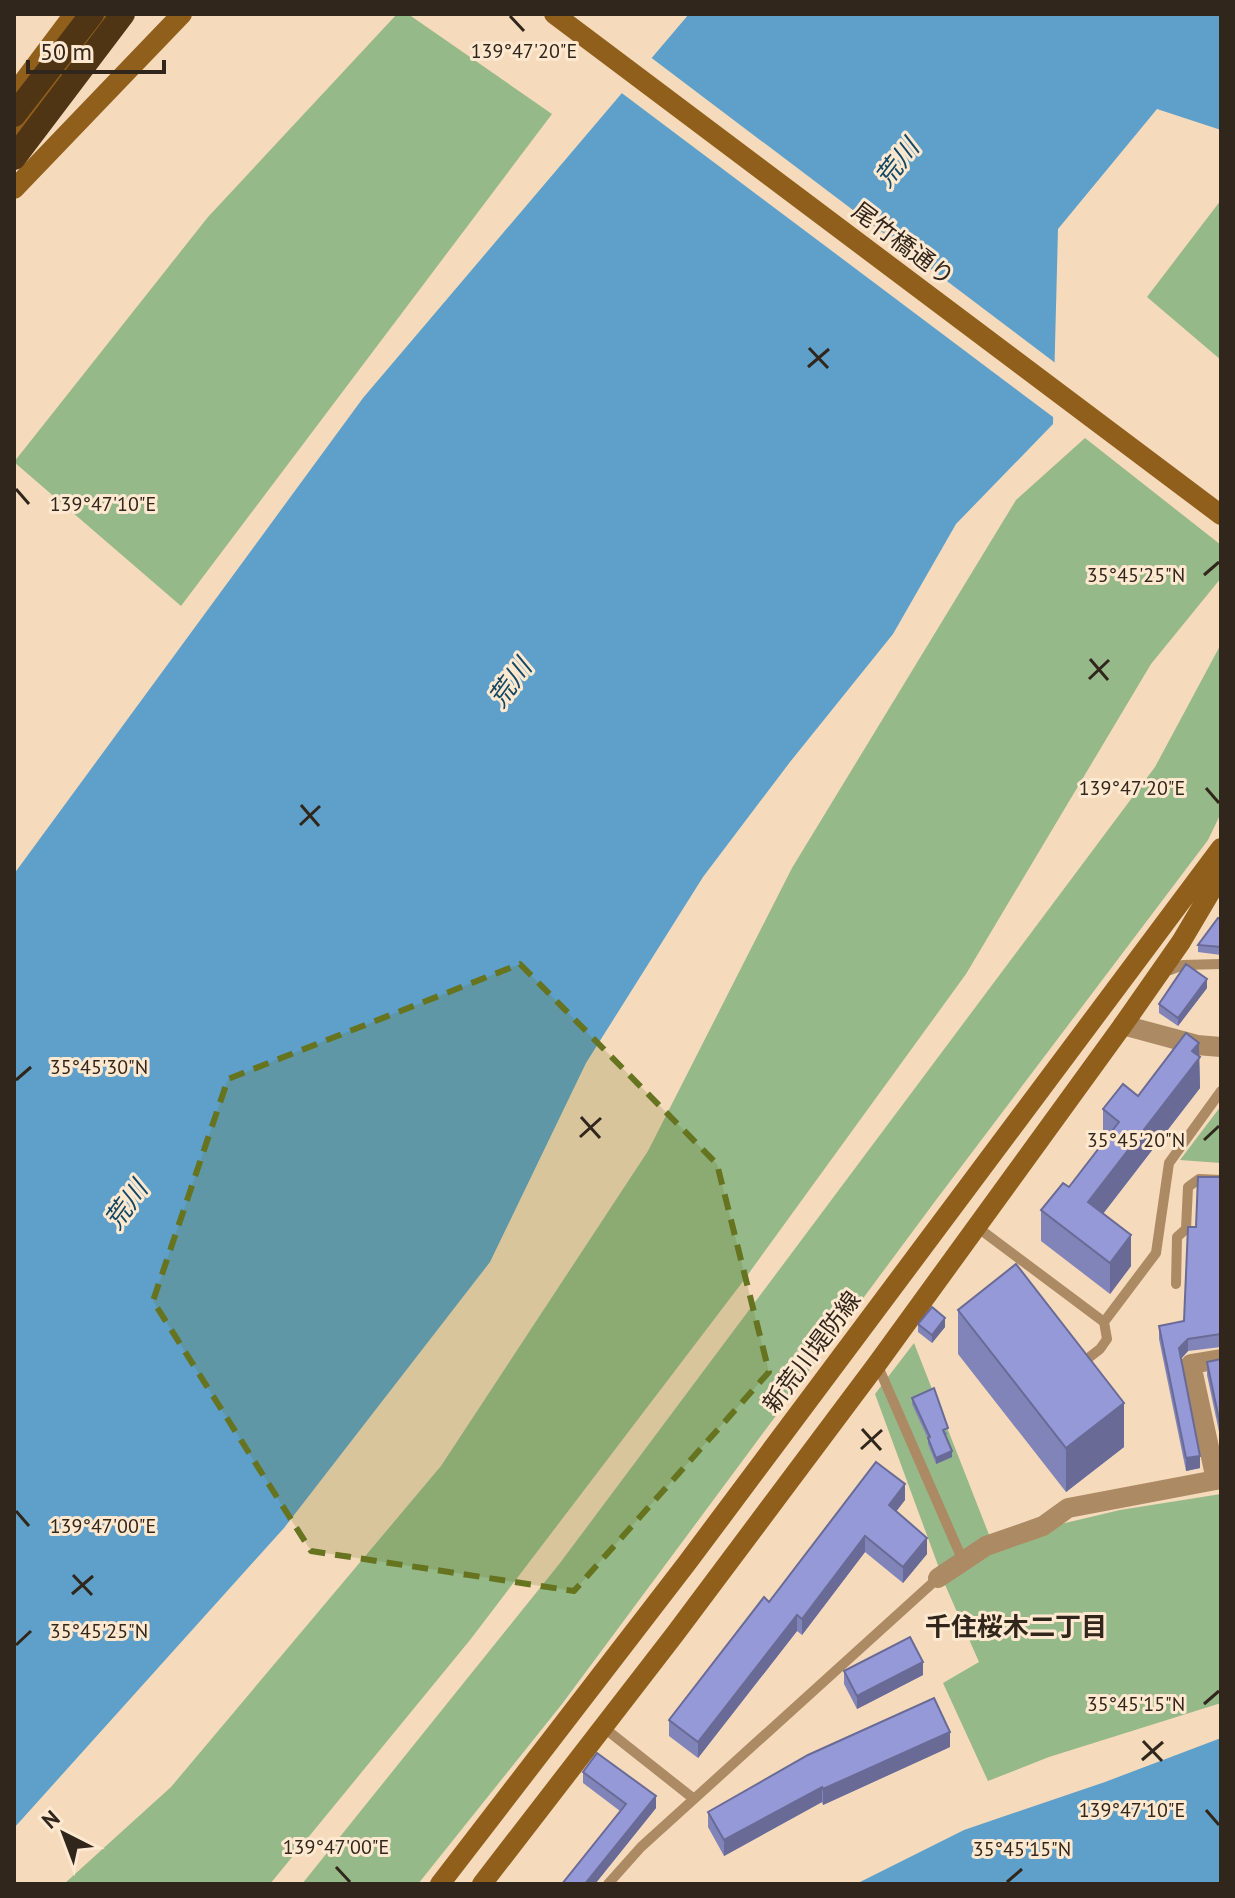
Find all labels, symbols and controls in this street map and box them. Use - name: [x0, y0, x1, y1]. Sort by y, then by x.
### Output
- scale bar: [28, 24, 164, 74]
- text: 50 m: [40, 36, 92, 67]
- text: 139°47'20"E: [471, 38, 577, 64]
- water label: 荒川: [868, 130, 927, 193]
- street label: 尾竹橋通り: [846, 195, 961, 292]
- text: 139°47'10"E: [50, 491, 156, 517]
- text: 35°45'25"N: [1087, 562, 1185, 588]
- water label: 荒川: [481, 650, 540, 713]
- text: 139°47'20"E: [1079, 775, 1185, 801]
- text: 35°45'30"N: [50, 1054, 148, 1080]
- text: 35°45'20"N: [1087, 1127, 1185, 1153]
- water label: 荒川: [97, 1172, 156, 1235]
- street label: 新荒川堤防線: [756, 1285, 867, 1419]
- text: 139°47'00"E: [50, 1513, 156, 1539]
- district label: 千住桜木二丁目: [925, 1610, 1107, 1643]
- text: 35°45'25"N: [50, 1618, 148, 1644]
- text: 35°45'15"N: [1087, 1691, 1185, 1717]
- north arrow: [24, 1794, 104, 1874]
- text: 139°47'10"E: [1079, 1797, 1185, 1823]
- text: N: [36, 1804, 65, 1834]
- text: 139°47'00"E: [283, 1834, 389, 1860]
- text: 35°45'15"N: [973, 1836, 1071, 1862]

